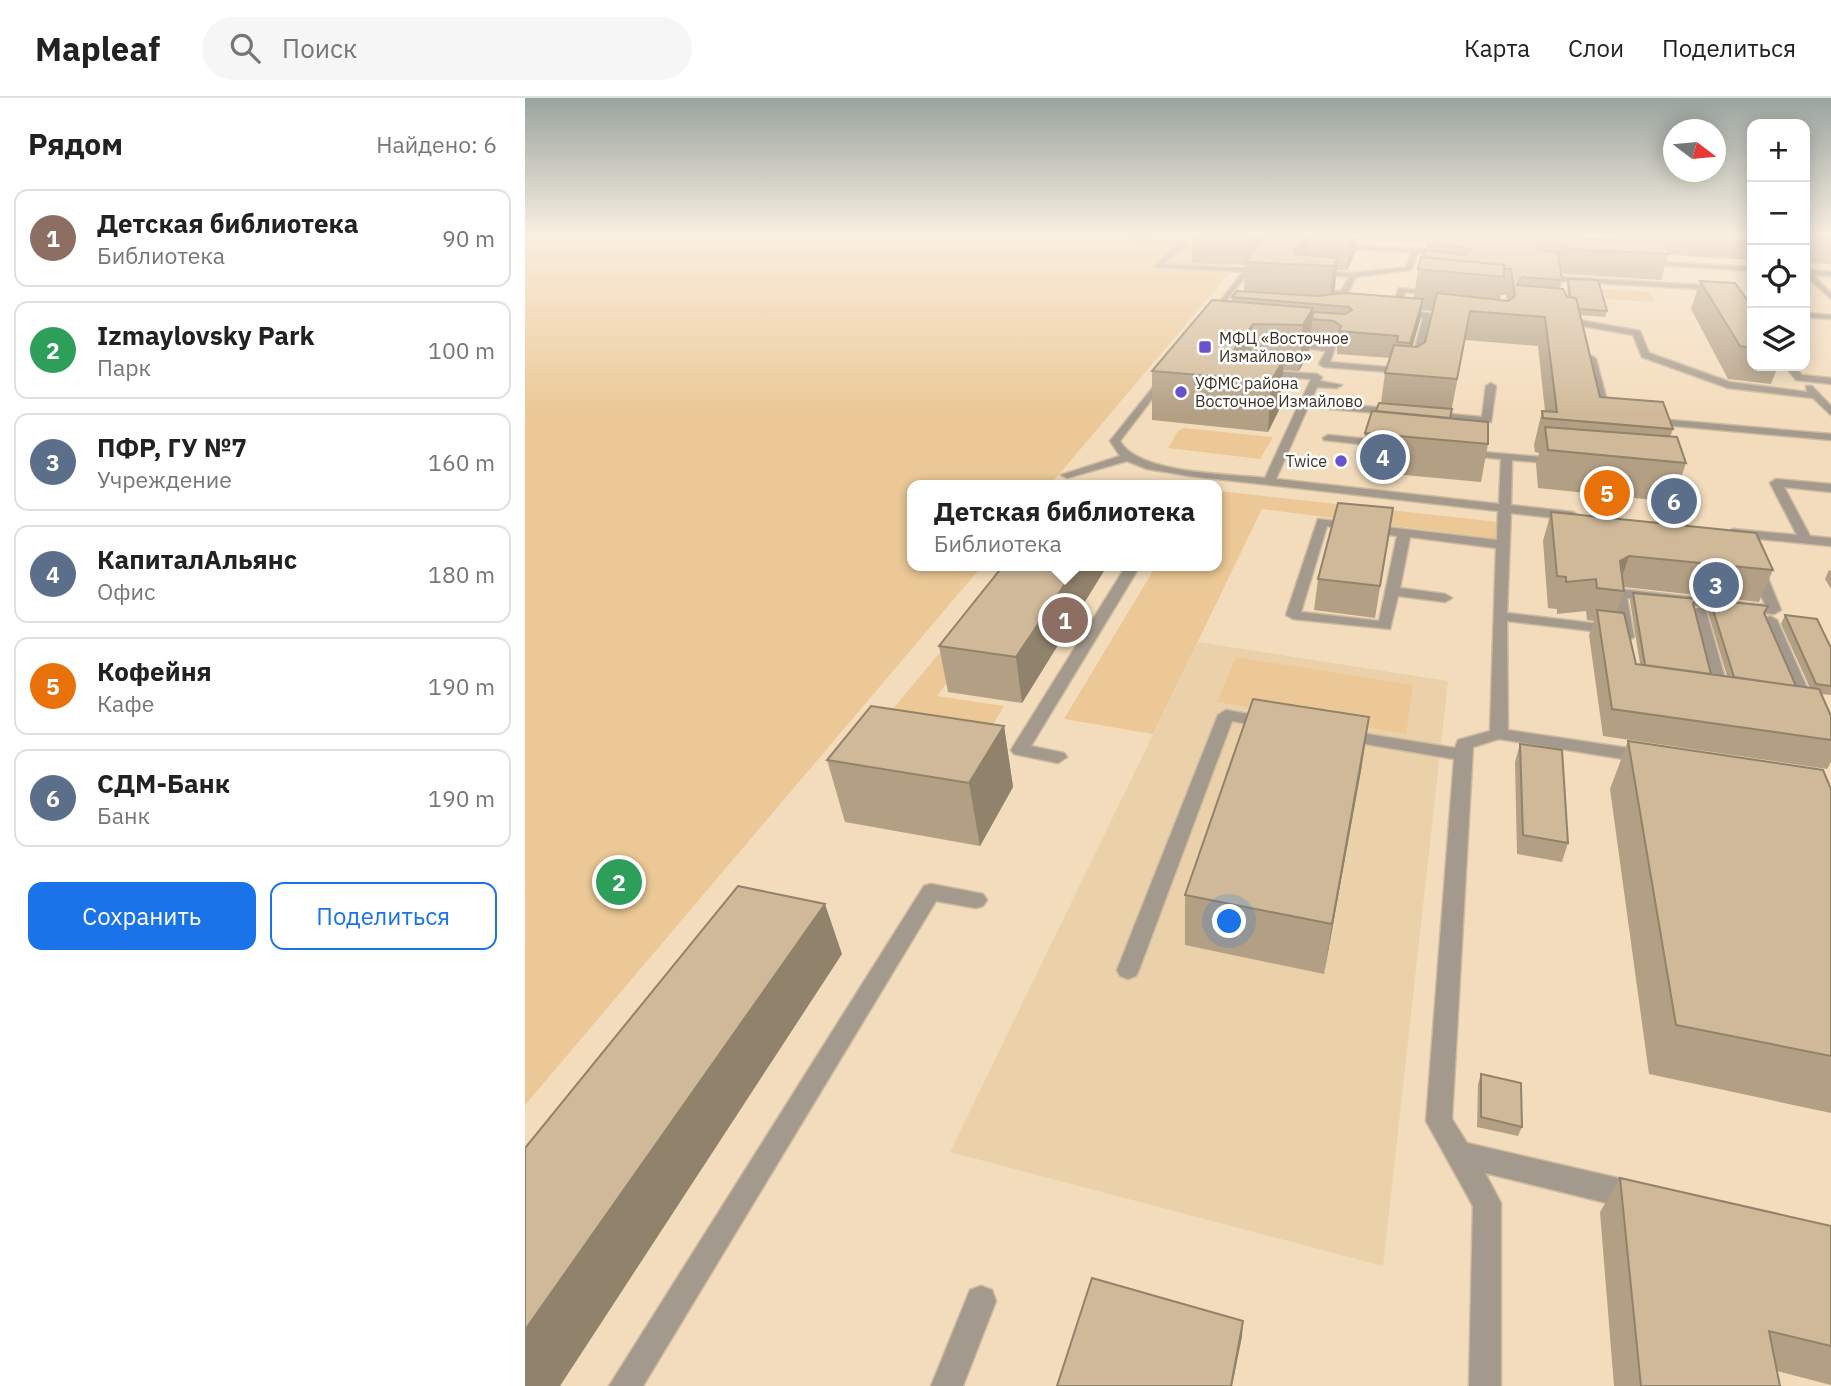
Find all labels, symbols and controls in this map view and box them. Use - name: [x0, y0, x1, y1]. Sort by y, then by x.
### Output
- search box: [202, 17, 692, 80]
- text: Mapleaf: [35, 27, 160, 70]
- icon: search: [226, 29, 264, 67]
- text: Поиск: [282, 31, 357, 65]
- text: Карта: [1464, 32, 1530, 64]
- text: Слои: [1568, 32, 1624, 64]
- text: Поделиться: [1662, 32, 1796, 64]
- north arrow: [1663, 119, 1726, 182]
- map controls: [1747, 119, 1810, 371]
- button: +: [1747, 119, 1810, 182]
- text: Рядом: [28, 124, 123, 163]
- text: Найдено: 6: [376, 129, 497, 159]
- button: −: [1747, 182, 1810, 245]
- text: Детская библиотека: [97, 206, 358, 240]
- text: 1: [46, 223, 60, 253]
- text: 90 m: [442, 223, 495, 253]
- text: Библиотека: [97, 240, 225, 270]
- button: locate: [1747, 245, 1810, 308]
- button: layers: [1747, 308, 1810, 371]
- text: Izmaylovsky Park: [97, 318, 315, 352]
- place label: МФЦ «Восточное Измайлово»: [1219, 328, 1349, 366]
- text: 2: [46, 335, 60, 365]
- text: 100 m: [428, 335, 495, 365]
- marker: МФЦ «Восточное Измайлово»: [1197, 339, 1213, 355]
- text: Парк: [97, 352, 151, 382]
- place label: УФМС района Восточное Измайлово: [1195, 373, 1363, 411]
- marker: УФМС района Восточное Измайлово: [1173, 384, 1189, 400]
- text: ПФР, ГУ №7: [97, 430, 247, 464]
- pin: 4: [1360, 431, 1406, 483]
- text: 3: [46, 447, 60, 477]
- text: 160 m: [428, 447, 495, 477]
- place label: Twice: [1285, 451, 1327, 471]
- marker: Twice: [1333, 453, 1349, 469]
- text: Учреждение: [97, 464, 232, 494]
- pin: 5: [1584, 467, 1630, 519]
- pin: 6: [1651, 475, 1697, 527]
- popup: [907, 480, 1222, 571]
- text: Детская библиотека: [934, 494, 1195, 528]
- text: Библиотека: [934, 528, 1062, 558]
- text: КапиталАльянс: [97, 542, 297, 576]
- text: 4: [46, 559, 60, 589]
- text: 180 m: [428, 559, 495, 589]
- pin: 3: [1693, 559, 1739, 611]
- text: Офис: [97, 576, 156, 606]
- pin: 1: [1042, 594, 1088, 646]
- text: Кофейня: [97, 654, 212, 688]
- text: 5: [46, 671, 60, 701]
- text: 190 m: [428, 671, 495, 701]
- text: Кафе: [97, 688, 154, 718]
- text: СДМ-Банк: [97, 766, 230, 800]
- text: 6: [46, 783, 60, 813]
- text: 190 m: [428, 783, 495, 813]
- text: Банк: [97, 800, 150, 830]
- pin: 2: [596, 856, 642, 908]
- button: Сохранить: [28, 882, 256, 950]
- button: Поделиться: [270, 882, 497, 950]
- your location: [1212, 904, 1246, 938]

